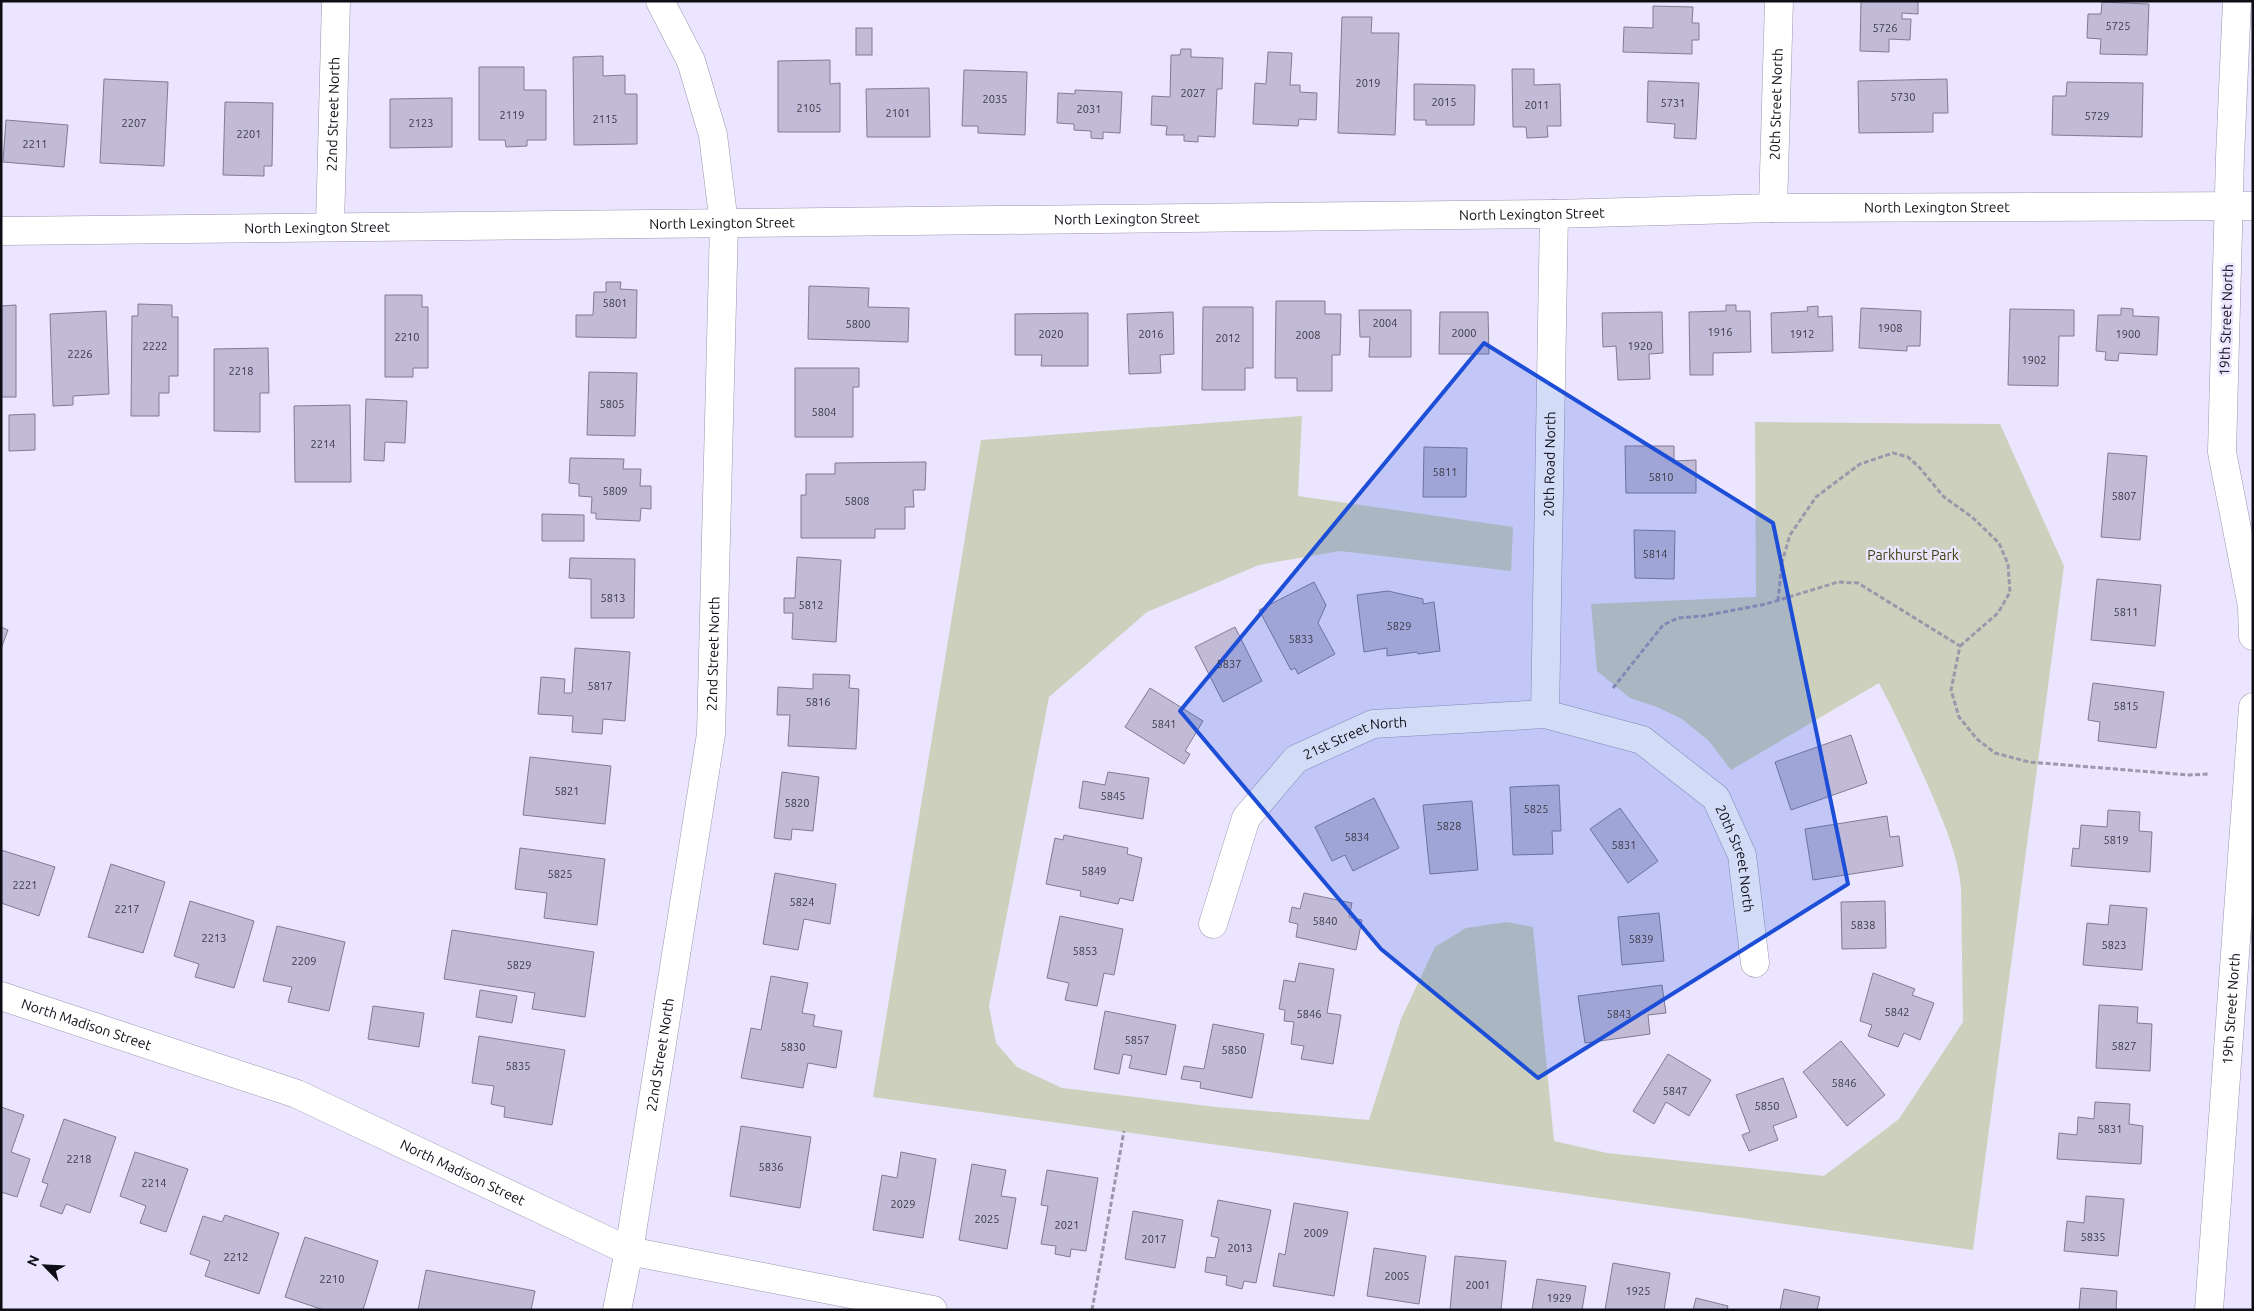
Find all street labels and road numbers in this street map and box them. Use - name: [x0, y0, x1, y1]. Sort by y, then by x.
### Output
- street label: 20th Street North: [1766, 48, 1786, 160]
- street label: 22nd Street North: [323, 57, 343, 172]
- street label: North Lexington Street: [1864, 199, 2010, 216]
- street label: North Lexington Street: [1459, 205, 1605, 223]
- street label: North Lexington Street: [1054, 210, 1200, 227]
- street label: North Lexington Street: [649, 214, 795, 232]
- street label: North Lexington Street: [244, 219, 390, 236]
- street label: 19th Street North: [2216, 264, 2236, 376]
- street label: 20th Road North: [1541, 411, 1558, 517]
- street label: 22nd Street North: [704, 596, 723, 711]
- street label: 21st Street North: [1301, 714, 1407, 763]
- street label: 20th Street North: [1712, 802, 1757, 913]
- street label: 19th Street North: [2219, 952, 2243, 1065]
- street label: North Madison Street: [19, 995, 154, 1053]
- street label: 22nd Street North: [643, 997, 677, 1113]
- street label: North Madison Street: [398, 1136, 528, 1209]

